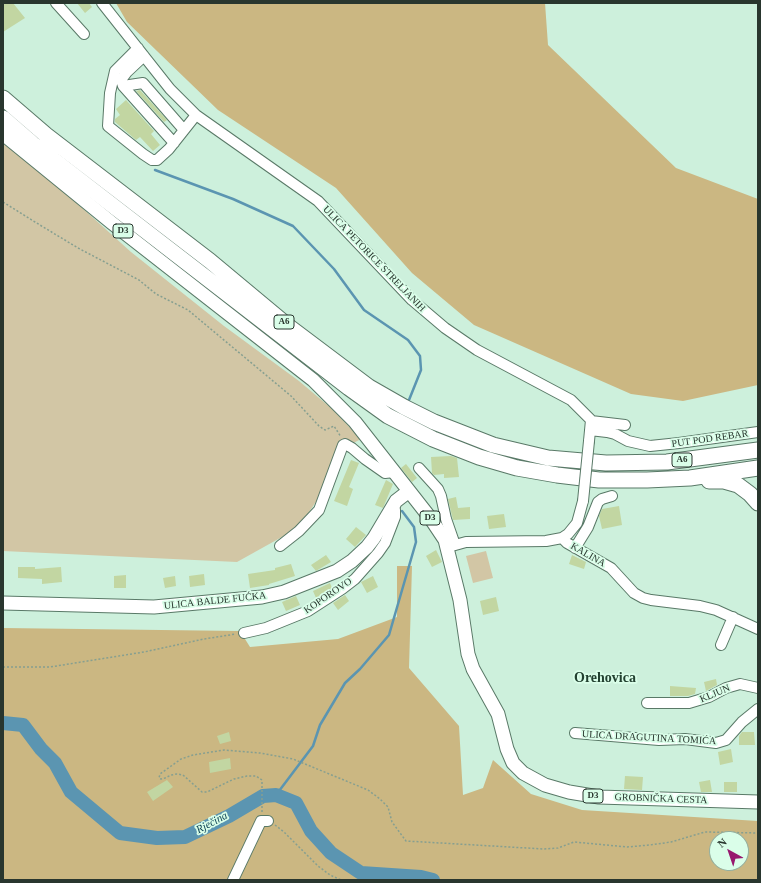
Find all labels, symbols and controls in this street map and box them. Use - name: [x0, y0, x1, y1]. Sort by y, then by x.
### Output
- street label: ULICA PETORICE STRELJANIH: [320, 204, 428, 314]
- road number: D3: [113, 224, 133, 238]
- road number: A6: [274, 315, 294, 329]
- street label: PUT POD REBAR: [671, 428, 749, 450]
- road number: A6: [672, 453, 692, 467]
- road number: D3: [420, 511, 440, 525]
- street label: KALINA: [568, 540, 608, 570]
- street label: KOPOROVO: [302, 575, 354, 617]
- street label: ULICA BALDE FUĆKA: [163, 590, 267, 612]
- district label: Orehovica: [574, 670, 636, 686]
- street label: KLJUN: [698, 682, 732, 706]
- street label: ULICA DRAGUTINA TOMIĆA: [582, 728, 716, 748]
- road number: D3: [583, 789, 603, 803]
- street label: GROBNIČKA CESTA: [614, 791, 708, 807]
- water label: Rječina: [194, 809, 230, 837]
- north arrow: [709, 831, 749, 871]
- text: N: [715, 835, 729, 850]

